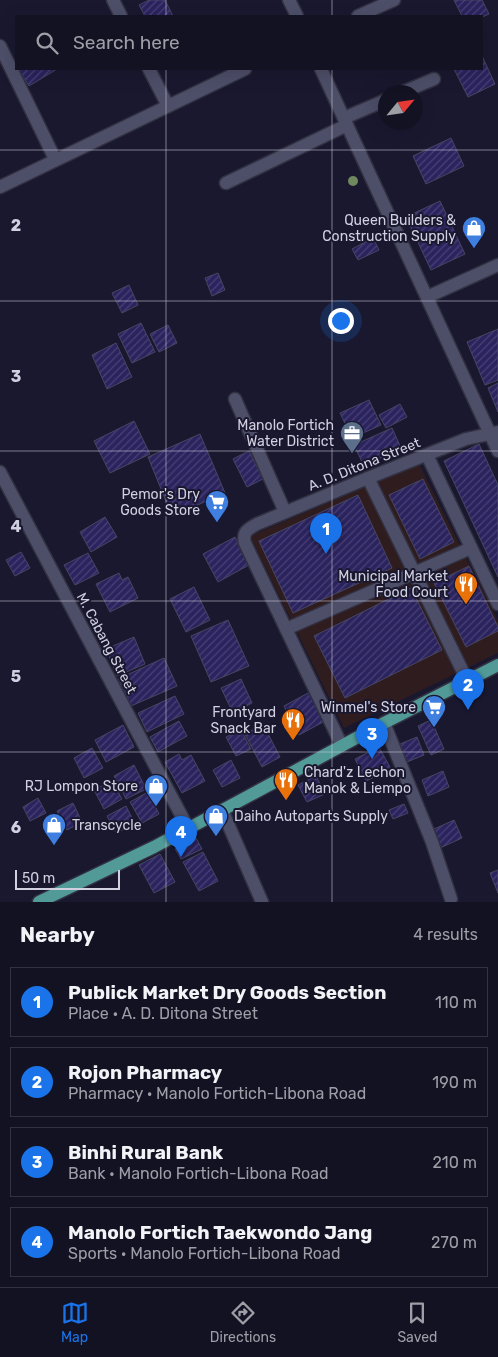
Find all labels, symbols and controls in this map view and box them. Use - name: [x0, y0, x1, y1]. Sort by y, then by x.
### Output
- search box: [15, 15, 483, 70]
- icon: search: [33, 29, 61, 57]
- text: Search here: [73, 31, 180, 54]
- north arrow: [378, 85, 423, 130]
- place label: Queen Builders & Construction Supply: [322, 212, 456, 245]
- shop icon: Queen Builders & Construction Supply: [461, 215, 487, 249]
- text: 2: [11, 216, 21, 235]
- your location: [328, 308, 354, 334]
- text: 3: [11, 367, 21, 386]
- place label: Manolo Fortich Water District: [237, 417, 335, 450]
- office icon: Manolo Fortich Water District: [339, 420, 365, 454]
- street label: A. D. Ditona Street: [306, 434, 423, 495]
- place label: Pemor's Dry Goods Store: [120, 486, 200, 519]
- supermarket icon: Pemor's Dry Goods Store: [204, 489, 230, 523]
- pin: 1: [310, 513, 342, 554]
- text: 4: [11, 517, 22, 536]
- place label: Municipal Market Food Court: [338, 568, 449, 601]
- restaurant icon: Municipal Market Food Court: [453, 571, 479, 605]
- street label: M. Cabang Street: [73, 590, 141, 697]
- text: 5: [11, 667, 21, 686]
- pin: 2: [452, 669, 484, 710]
- supermarket icon: Winmel's Store: [421, 694, 447, 728]
- place label: Winmel's Store: [321, 699, 416, 716]
- place label: Frontyard Snack Bar: [210, 704, 277, 737]
- restaurant icon: Frontyard Snack Bar: [280, 707, 306, 741]
- pin: 3: [356, 718, 388, 759]
- place label: Chard'z Lechon Manok & Liempo: [304, 764, 411, 797]
- restaurant icon: Chard'z Lechon Manok & Liempo: [273, 767, 299, 801]
- shop icon: RJ Lompon Store: [143, 773, 169, 807]
- place label: RJ Lompon Store: [25, 778, 138, 795]
- shop icon: Daiho Autoparts Supply: [203, 803, 229, 837]
- place label: Daiho Autoparts Supply: [234, 808, 388, 825]
- shop icon: Transcycle: [41, 812, 67, 846]
- pin: 4: [165, 816, 197, 857]
- place label: Transcycle: [72, 817, 142, 834]
- text: 6: [11, 818, 21, 837]
- scale bar: [15, 867, 120, 890]
- text: 50 m: [22, 870, 55, 887]
- text: Nearby: [20, 922, 95, 947]
- text: 4 results: [413, 925, 478, 944]
- text: Publick Market Dry Goods Section: [68, 981, 386, 1004]
- text: 1: [33, 993, 41, 1012]
- text: 110 m: [435, 993, 477, 1012]
- text: Place · A. D. Ditona Street: [68, 1004, 258, 1023]
- text: Rojon Pharmacy: [68, 1061, 222, 1084]
- text: 2: [32, 1073, 42, 1092]
- text: 190 m: [432, 1073, 477, 1092]
- text: Pharmacy · Manolo Fortich-Libona Road: [68, 1084, 366, 1103]
- text: Binhi Rural Bank: [68, 1141, 223, 1164]
- text: 3: [32, 1153, 42, 1172]
- text: 210 m: [432, 1153, 477, 1172]
- text: Bank · Manolo Fortich-Libona Road: [68, 1164, 329, 1183]
- text: Manolo Fortich Taekwondo Jang: [68, 1221, 372, 1244]
- text: 4: [32, 1233, 42, 1252]
- text: 270 m: [431, 1233, 477, 1252]
- text: Sports · Manolo Fortich-Libona Road: [68, 1244, 340, 1263]
- tab: Map: [61, 1299, 89, 1346]
- tab: Directions: [210, 1299, 276, 1346]
- tab: Saved: [397, 1299, 437, 1346]

